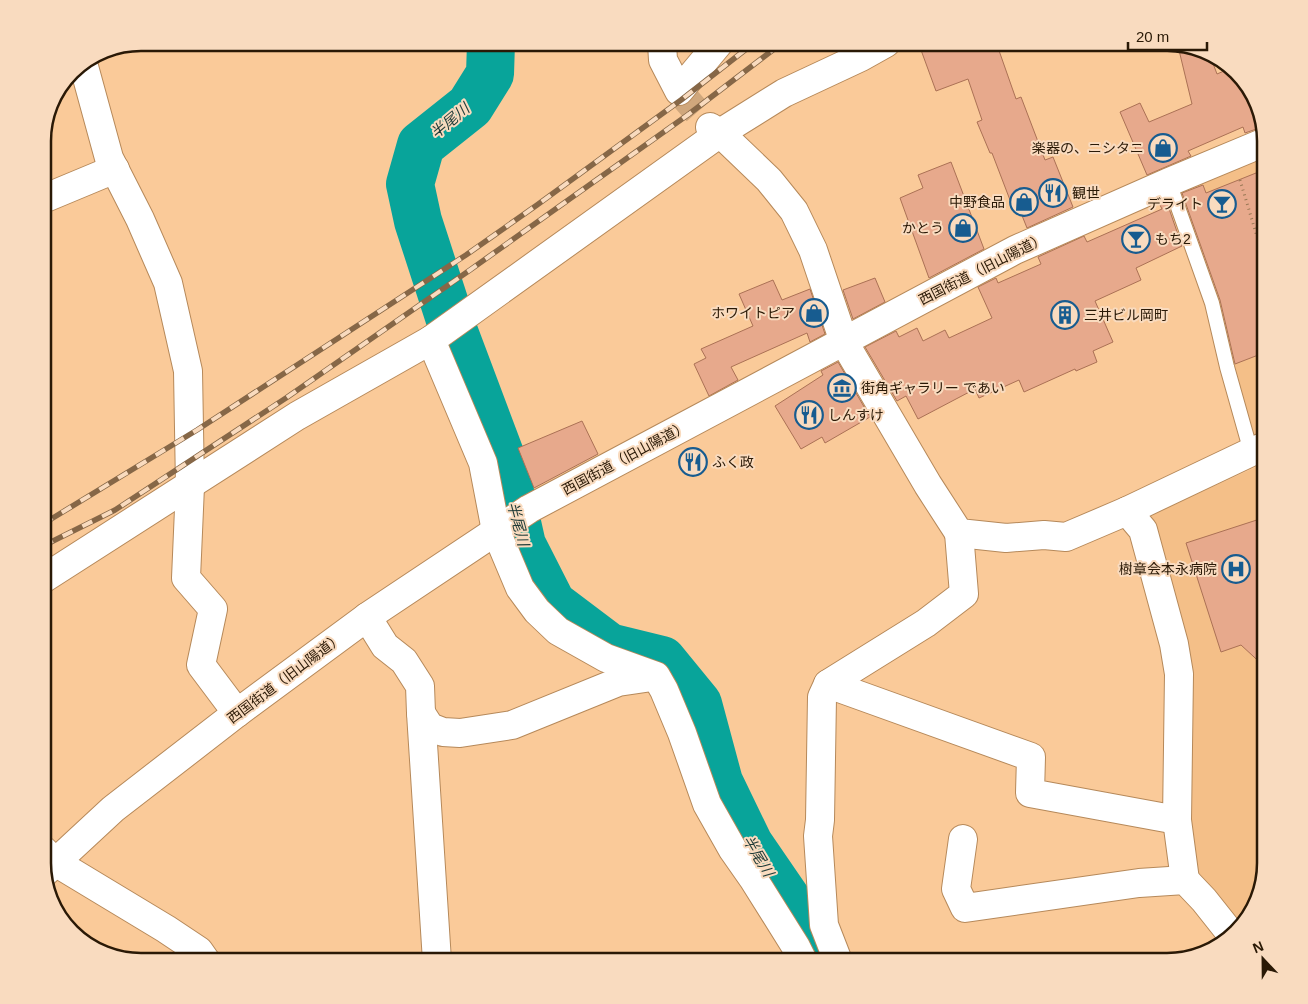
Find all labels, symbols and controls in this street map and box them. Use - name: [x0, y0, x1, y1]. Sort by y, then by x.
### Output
- scale bar: [1128, 20, 1207, 52]
- text: 20 m: [1136, 28, 1169, 45]
- water label: 半尾川: [427, 98, 474, 142]
- shop icon: 楽器の、ニシタニ: [1148, 133, 1178, 163]
- place label: 楽器の、ニシタニ: [1032, 140, 1144, 156]
- restaurant icon: 観世: [1038, 178, 1068, 208]
- place label: 観世: [1072, 185, 1100, 201]
- shop icon: 中野食品: [1009, 187, 1039, 217]
- bar icon: デライト: [1207, 189, 1237, 219]
- place label: 中野食品: [949, 194, 1005, 210]
- place label: デライト: [1147, 196, 1203, 212]
- shop icon: かとう: [948, 213, 978, 243]
- place label: かとう: [902, 220, 944, 236]
- bar icon: もち2: [1121, 224, 1151, 254]
- street label: 西国街道（旧山陽道）: [916, 230, 1048, 308]
- place label: もち2: [1155, 231, 1191, 247]
- shop icon: ホワイトピア: [799, 298, 829, 328]
- building icon: 三井ビル岡町: [1050, 300, 1080, 330]
- place label: ホワイトピア: [711, 305, 795, 321]
- place label: 三井ビル岡町: [1084, 307, 1168, 323]
- museum icon: 街角ギャラリー であい: [827, 373, 857, 403]
- place label: 街角ギャラリー であい: [861, 380, 1005, 396]
- restaurant icon: しんすけ: [794, 400, 824, 430]
- place label: しんすけ: [828, 407, 884, 423]
- street label: 西国街道（旧山陽道）: [559, 418, 691, 498]
- restaurant icon: ふく政: [678, 447, 708, 477]
- place label: ふく政: [712, 454, 754, 470]
- water label: 半尾川: [504, 500, 533, 550]
- hospital icon: 樹章会本永病院: [1221, 554, 1251, 584]
- place label: 樹章会本永病院: [1119, 561, 1217, 577]
- street label: 西国街道（旧山陽道）: [224, 629, 346, 727]
- water label: 半尾川: [740, 832, 778, 881]
- north arrow: [1238, 934, 1288, 984]
- text: N: [1250, 938, 1266, 956]

